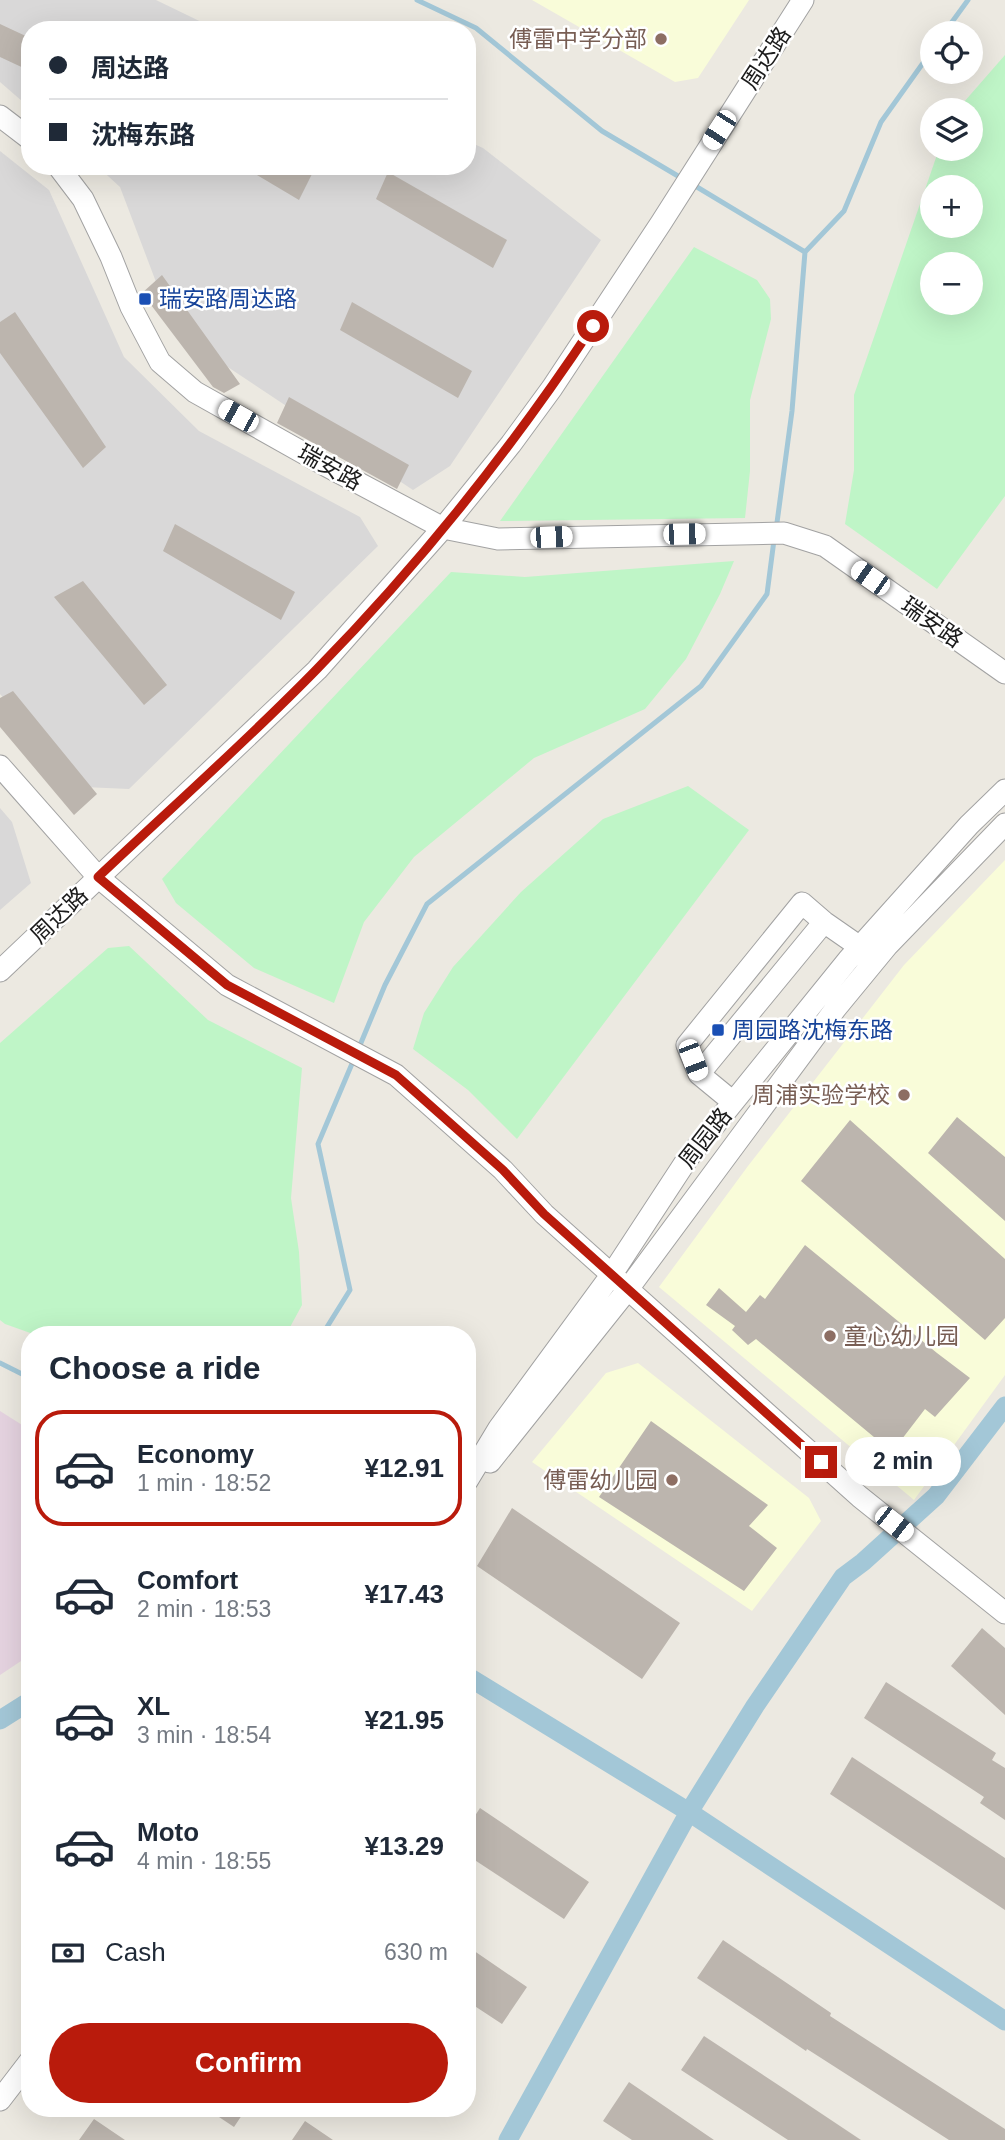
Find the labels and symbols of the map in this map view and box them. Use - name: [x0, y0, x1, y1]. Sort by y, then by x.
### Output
- street label: 周达路: [736, 22, 796, 94]
- place label: 傅雷中学分部: [509, 26, 647, 52]
- marker: 傅雷中学分部: [653, 31, 669, 47]
- car: [699, 107, 740, 153]
- place label: 瑞安路周达路: [159, 286, 297, 312]
- marker: 瑞安路周达路: [137, 291, 153, 307]
- route start: [577, 310, 609, 342]
- car: [215, 397, 262, 435]
- street label: 瑞安路: [294, 439, 366, 495]
- car: [663, 523, 706, 545]
- car: [530, 526, 573, 548]
- car: [847, 557, 894, 599]
- street label: 瑞安路: [896, 592, 968, 652]
- street label: 周达路: [25, 882, 93, 948]
- place label: 周园路沈梅东路: [732, 1017, 893, 1043]
- marker: 周园路沈梅东路: [710, 1022, 726, 1038]
- car: [676, 1037, 711, 1083]
- place label: 周浦实验学校: [752, 1082, 890, 1108]
- marker: 周浦实验学校: [896, 1087, 912, 1103]
- street label: 周园路: [674, 1103, 736, 1173]
- place label: 童心幼儿园: [844, 1323, 959, 1349]
- marker: 童心幼儿园: [822, 1328, 838, 1344]
- callout: 2 min: [846, 1438, 961, 1486]
- route end: [805, 1446, 837, 1478]
- place label: 傅雷幼儿园: [543, 1467, 658, 1493]
- marker: 傅雷幼儿园: [664, 1472, 680, 1488]
- car: [871, 1503, 918, 1545]

